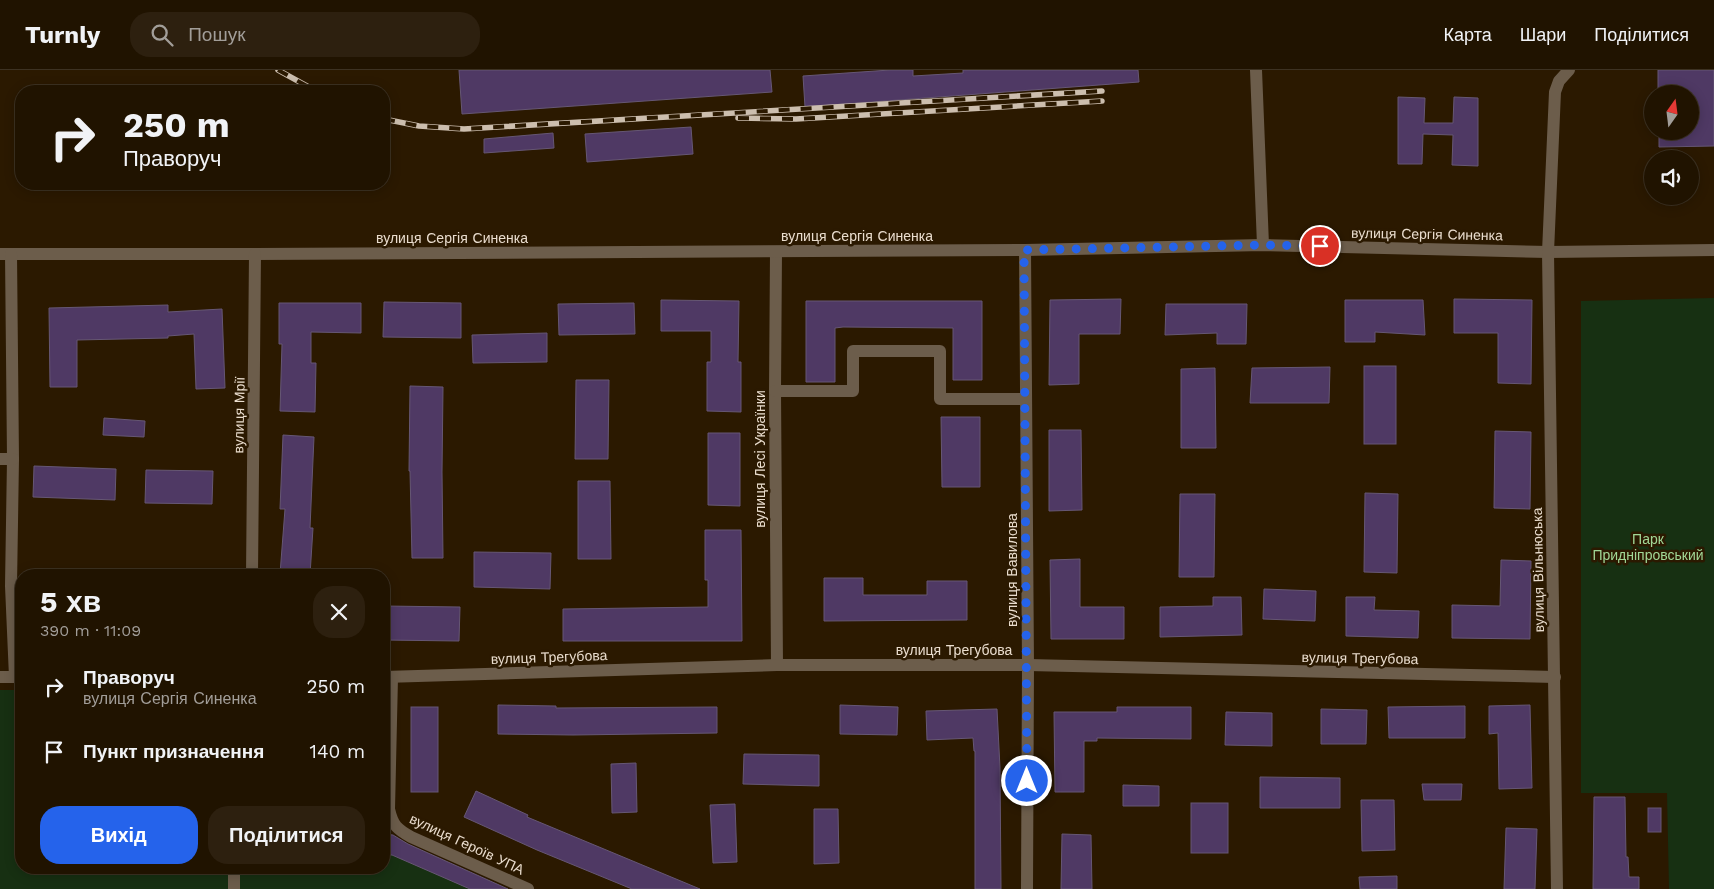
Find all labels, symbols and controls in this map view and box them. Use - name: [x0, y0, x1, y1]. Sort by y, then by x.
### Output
- search box: [130, 12, 480, 57]
- text: Turnly: [25, 21, 100, 49]
- icon: search: [148, 21, 176, 49]
- text: Пошук: [188, 23, 245, 46]
- text: Карта: [1444, 24, 1492, 45]
- text: Шари: [1520, 24, 1566, 45]
- text: Поділитися: [1594, 24, 1689, 45]
- north arrow: [1644, 85, 1699, 140]
- map controls: [1644, 85, 1699, 205]
- text: 250 m: [123, 104, 230, 146]
- icon: right: [40, 105, 105, 170]
- text: Праворуч: [123, 146, 221, 171]
- button: sound: [1644, 150, 1699, 205]
- pin: [1299, 225, 1341, 267]
- street label: вулиця Сергія Синенка: [1351, 225, 1503, 243]
- street label: вулиця Сергія Синенка: [781, 228, 933, 244]
- street label: вулиця Сергія Синенка: [376, 230, 528, 246]
- icon: arrive: [1306, 232, 1334, 260]
- street label: вулиця Мрії: [230, 376, 248, 453]
- street label: вулиця Лесі Українки: [752, 390, 768, 528]
- street label: вулиця Вільнюська: [1529, 507, 1547, 633]
- street label: вулиця Вавилова: [1004, 513, 1020, 627]
- park label: Парк Придніпровський: [1592, 531, 1704, 563]
- text: 5 хв: [40, 584, 101, 619]
- button: close: [313, 586, 365, 638]
- text: 390 m · 11:09: [40, 621, 141, 640]
- street label: вулиця Трегубова: [896, 642, 1013, 658]
- street label: вулиця Трегубова: [490, 647, 608, 667]
- street label: вулиця Трегубова: [1302, 649, 1419, 667]
- text: Праворуч: [83, 666, 175, 689]
- icon: right: [40, 673, 68, 701]
- text: 250 m: [306, 675, 365, 698]
- text: вулиця Сергія Синенка: [83, 689, 257, 708]
- icon: arrive: [40, 738, 68, 766]
- text: Пункт призначення: [83, 740, 264, 763]
- text: 140 m: [310, 740, 365, 763]
- position arrow: [1000, 754, 1052, 806]
- button: Вихід: [40, 806, 198, 864]
- button: Поділитися: [208, 806, 365, 864]
- street label: вулиця Героїв УПА: [407, 810, 527, 878]

